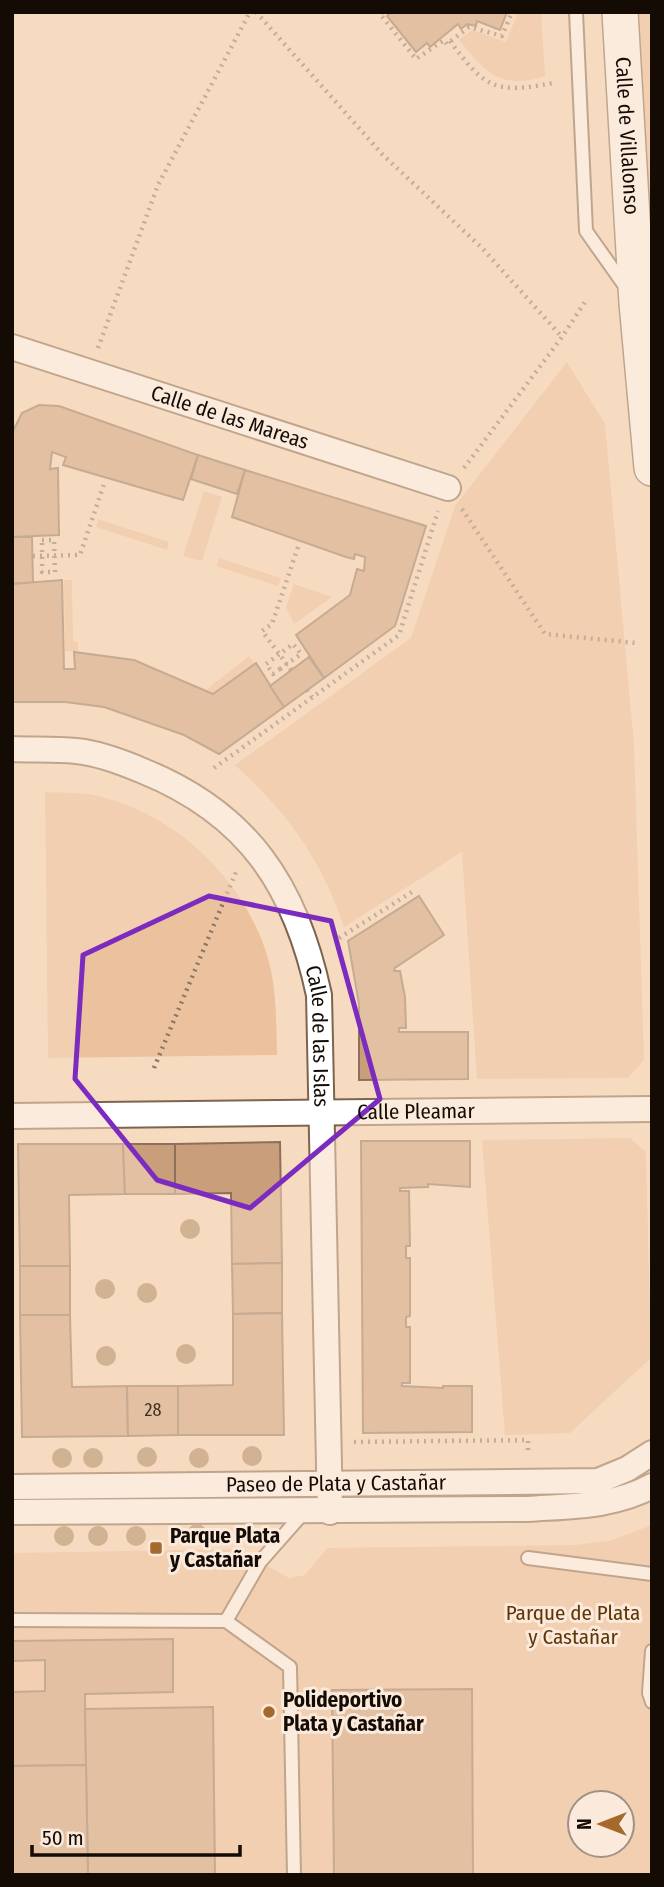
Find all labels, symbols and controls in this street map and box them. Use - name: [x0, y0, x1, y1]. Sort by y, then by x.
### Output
- street label: Calle de Villalonso: [610, 56, 645, 215]
- street label: Calle de las Mareas: [148, 380, 312, 455]
- street label: Calle de las Islas: [299, 963, 334, 1107]
- street label: Calle Pleamar: [357, 1098, 475, 1125]
- house number: 28: [145, 1399, 161, 1421]
- street label: Paseo de Plata y Castañar: [226, 1470, 447, 1498]
- place label: Parque Plata y Castañar: [169, 1523, 280, 1573]
- marker: Parque Plata y Castañar: [148, 1540, 164, 1556]
- park label: Parque de Plata y Castañar: [506, 1600, 640, 1650]
- place label: Polideportivo Plata y Castañar: [283, 1687, 424, 1737]
- marker: Polideportivo Plata y Castañar: [261, 1704, 277, 1720]
- north arrow: [566, 1789, 636, 1859]
- scale bar: [32, 1814, 240, 1858]
- text: N: [573, 1818, 596, 1830]
- text: 50 m: [42, 1825, 84, 1851]

